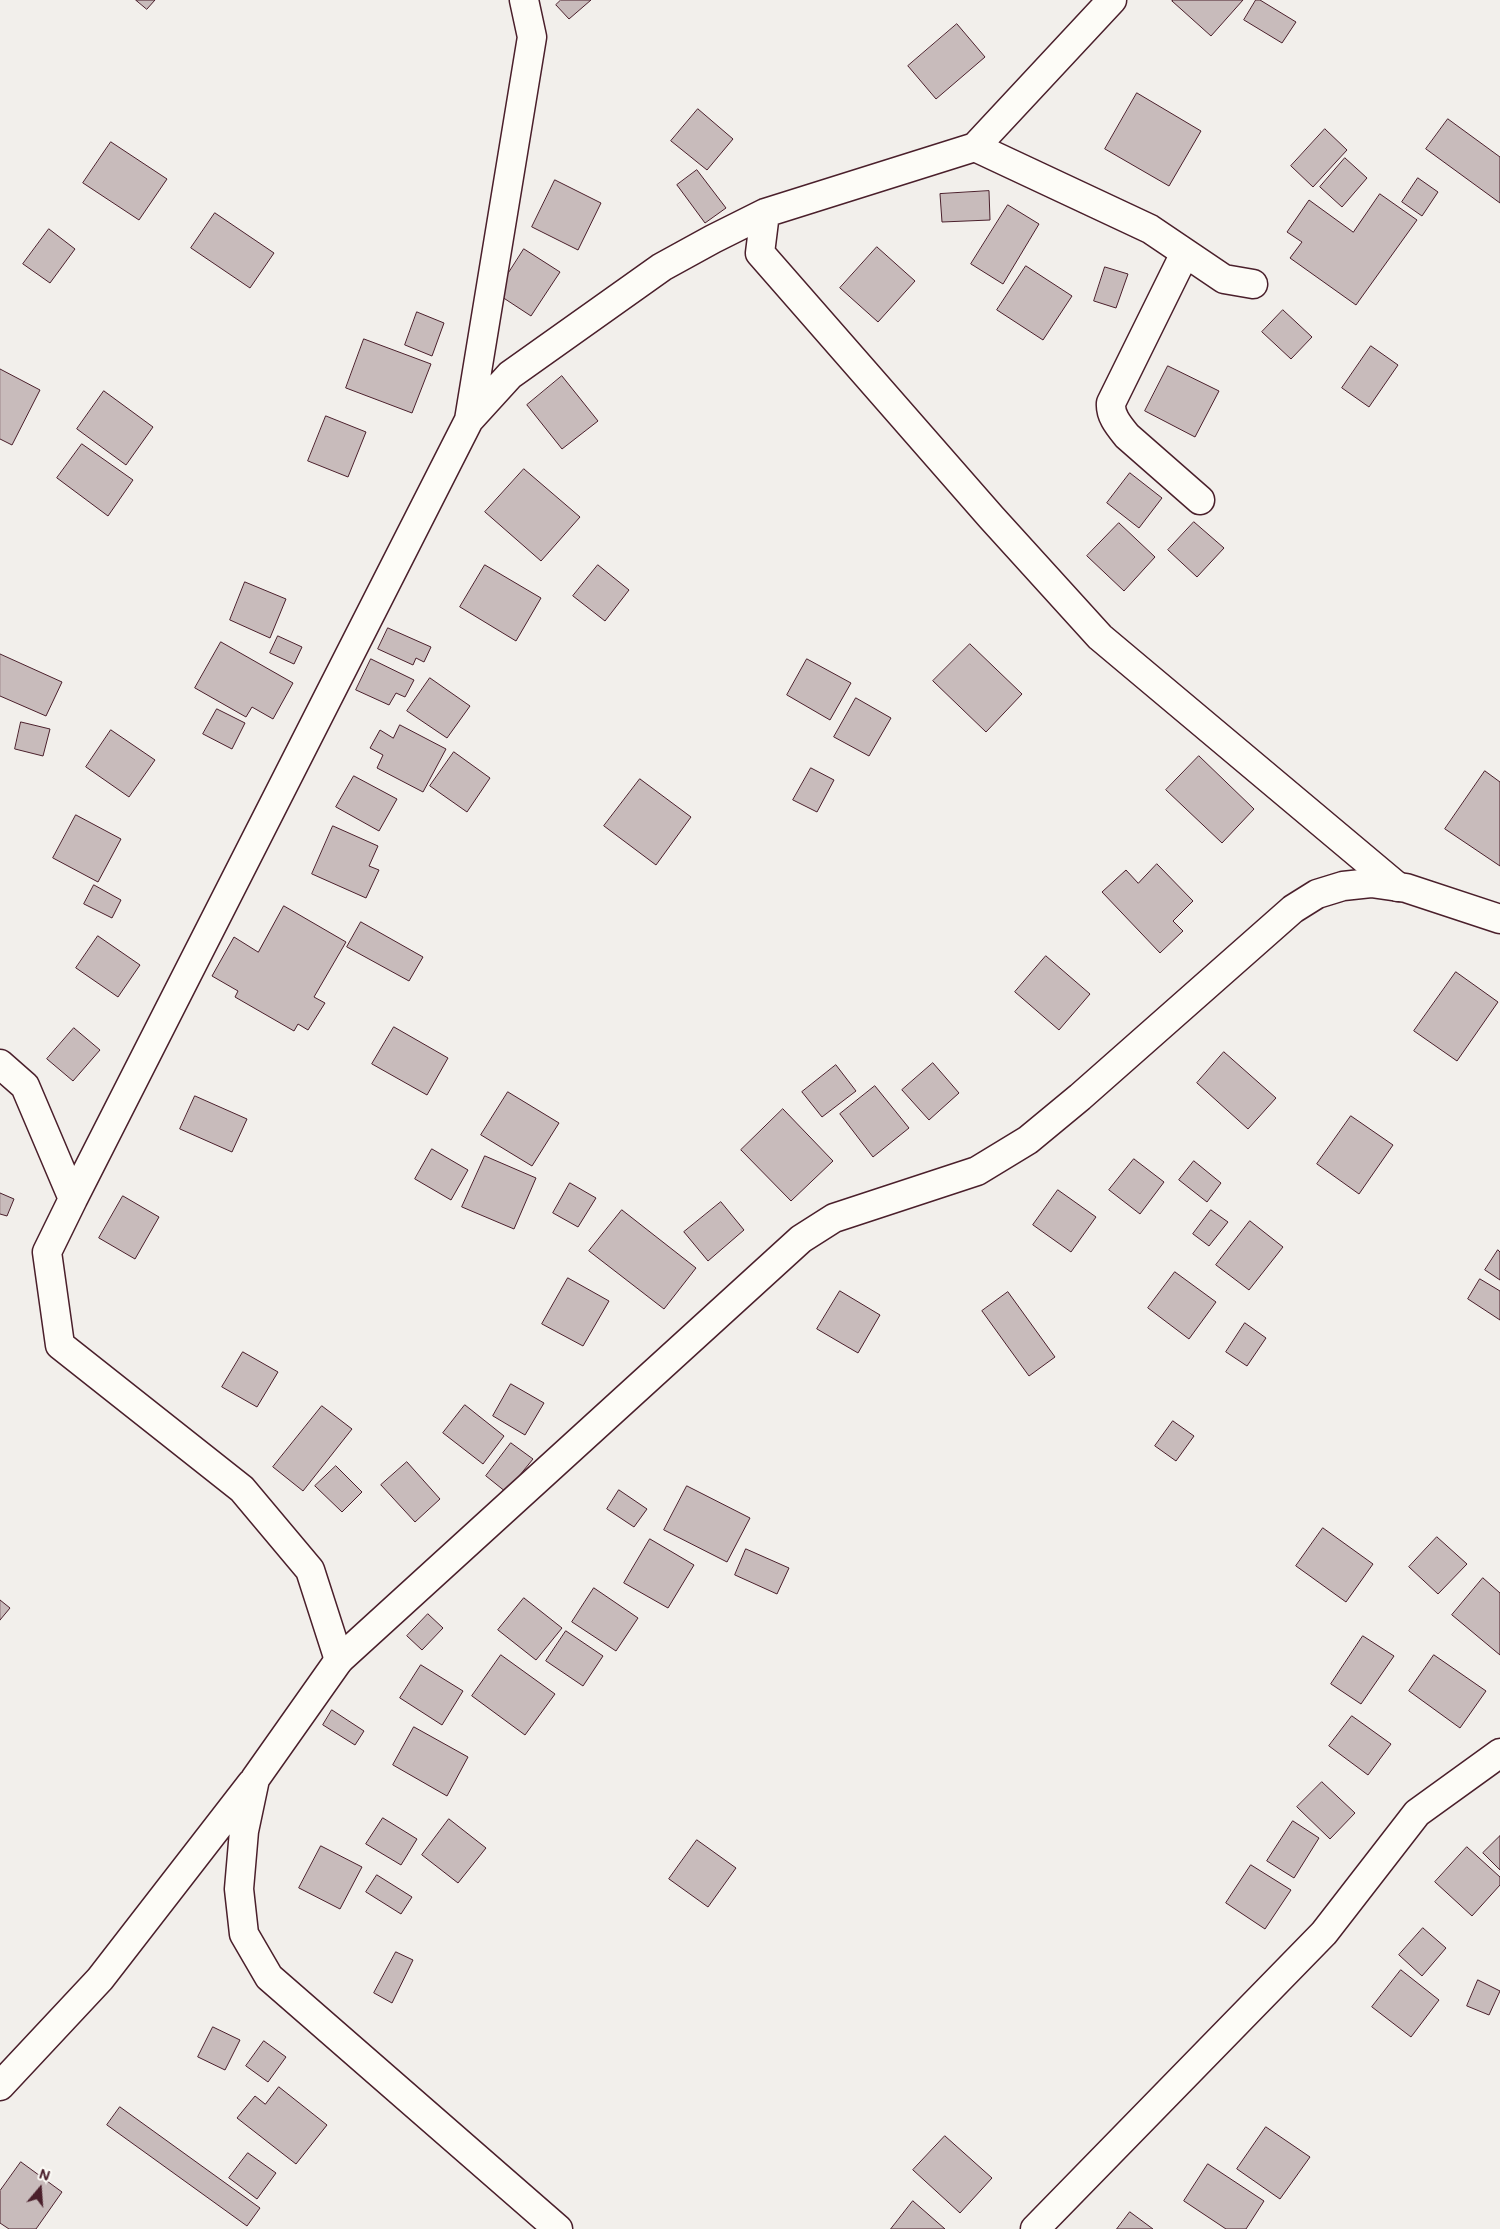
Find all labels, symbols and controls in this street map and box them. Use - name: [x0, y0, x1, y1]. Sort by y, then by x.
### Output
- north arrow: [15, 2164, 65, 2214]
- text: N: [37, 2164, 53, 2185]

